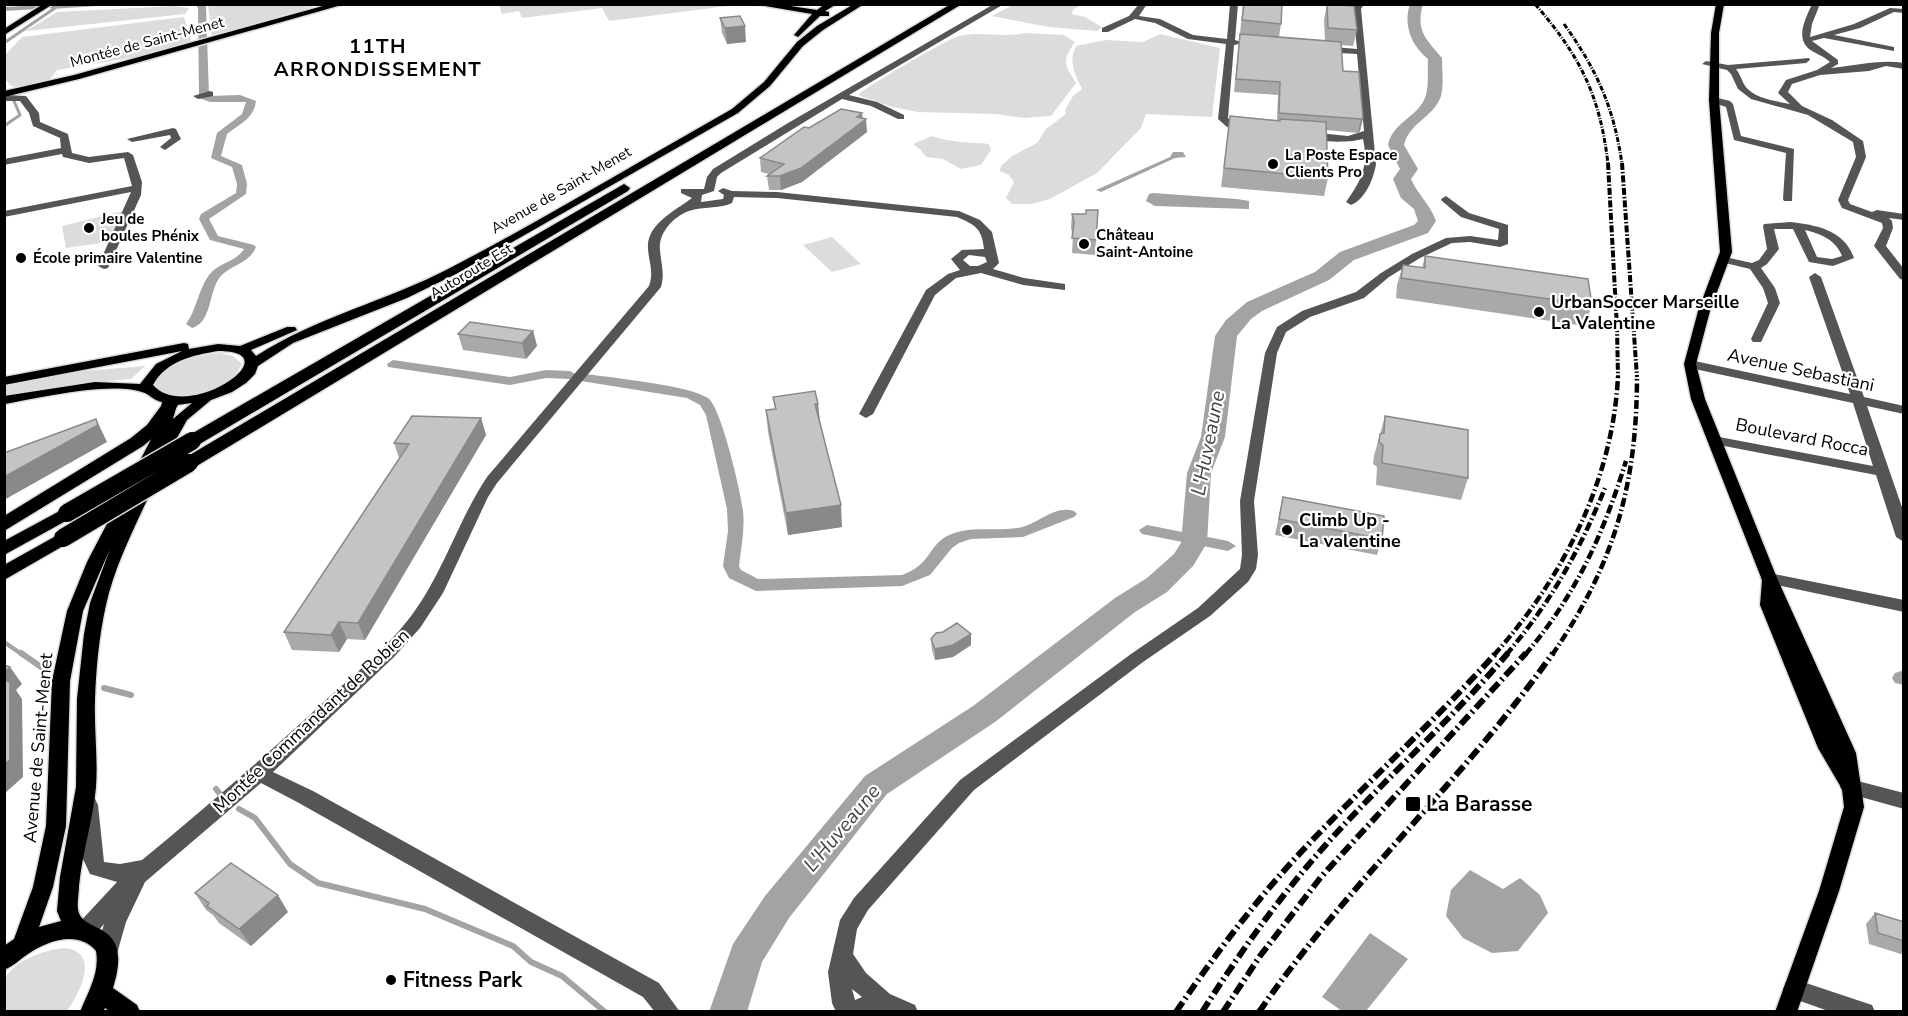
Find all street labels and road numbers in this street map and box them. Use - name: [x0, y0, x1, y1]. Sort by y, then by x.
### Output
- street label: Montée de Saint-Menet: [68, 12, 227, 72]
- street label: Avenue de Saint-Menet: [487, 141, 635, 238]
- street label: Autoroute Est: [426, 238, 517, 304]
- street label: Avenue Sebastiani: [1725, 343, 1877, 397]
- street label: Boulevard Rocca: [1734, 412, 1870, 462]
- street label: Montée Commandant de Robien: [208, 624, 414, 818]
- street label: Avenue de Saint-Menet: [18, 651, 58, 844]

